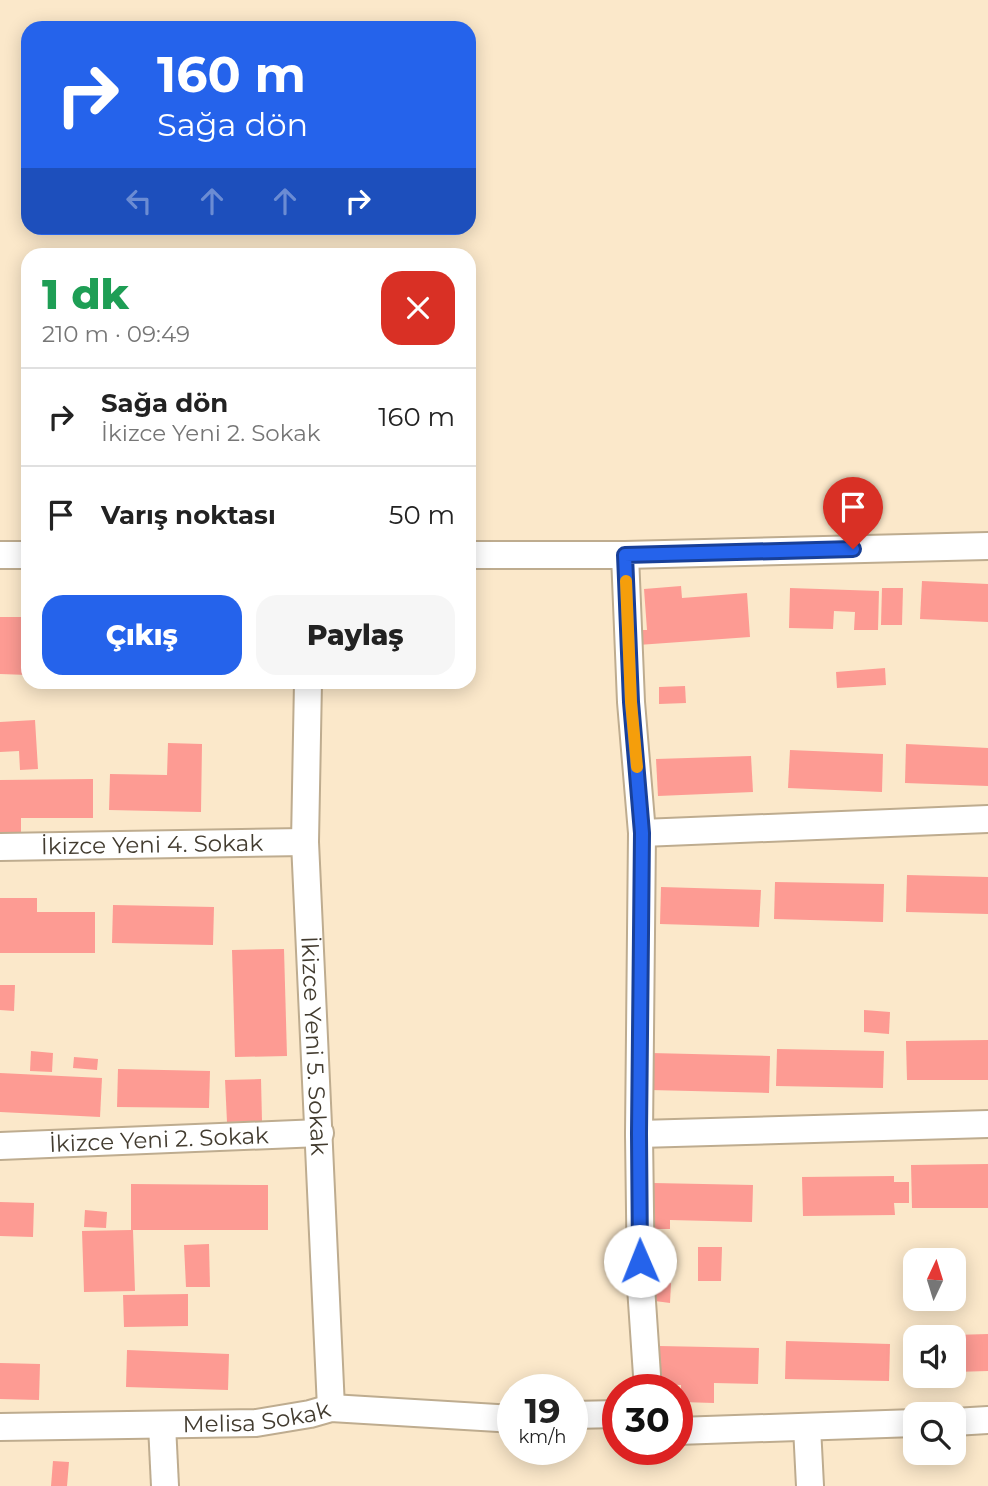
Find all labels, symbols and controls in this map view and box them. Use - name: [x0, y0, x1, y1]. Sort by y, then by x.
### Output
- text: 160 m: [157, 45, 306, 104]
- icon: right: [42, 49, 133, 140]
- text: Sağa dön: [157, 105, 308, 144]
- icon: left: [120, 182, 158, 220]
- icon: ahead: [193, 182, 231, 220]
- icon: ahead: [266, 182, 304, 220]
- icon: right: [339, 182, 377, 220]
- text: 1 dk: [42, 268, 129, 320]
- button: close: [381, 271, 455, 345]
- text: 210 m · 09:49: [42, 320, 190, 348]
- text: Sağa dön: [101, 387, 228, 419]
- icon: right: [42, 398, 80, 436]
- text: 160 m: [378, 401, 455, 433]
- text: İkizce Yeni 2. Sokak: [101, 419, 321, 447]
- pin: [823, 477, 883, 549]
- icon: arrive: [834, 488, 872, 526]
- icon: arrive: [42, 496, 80, 534]
- text: Varış noktası: [101, 499, 276, 531]
- text: 50 m: [389, 499, 455, 531]
- button: Çıkış: [42, 595, 242, 675]
- button: Paylaş: [256, 595, 455, 675]
- street label: İkizce Yeni 4. Sokak: [41, 829, 263, 860]
- street label: İkizce Yeni 5. Sokak: [295, 935, 333, 1156]
- street label: İkizce Yeni 2. Sokak: [49, 1121, 269, 1158]
- position arrow: [603, 1224, 677, 1298]
- north arrow: [903, 1248, 966, 1311]
- map controls: [903, 1248, 966, 1465]
- button: sound: [903, 1325, 966, 1388]
- speed limit sign: 30: [602, 1374, 693, 1465]
- text: 19: [524, 1389, 561, 1432]
- street label: Melisa Sokak: [182, 1395, 334, 1438]
- button: search: [903, 1402, 966, 1465]
- text: km/h: [518, 1426, 567, 1448]

